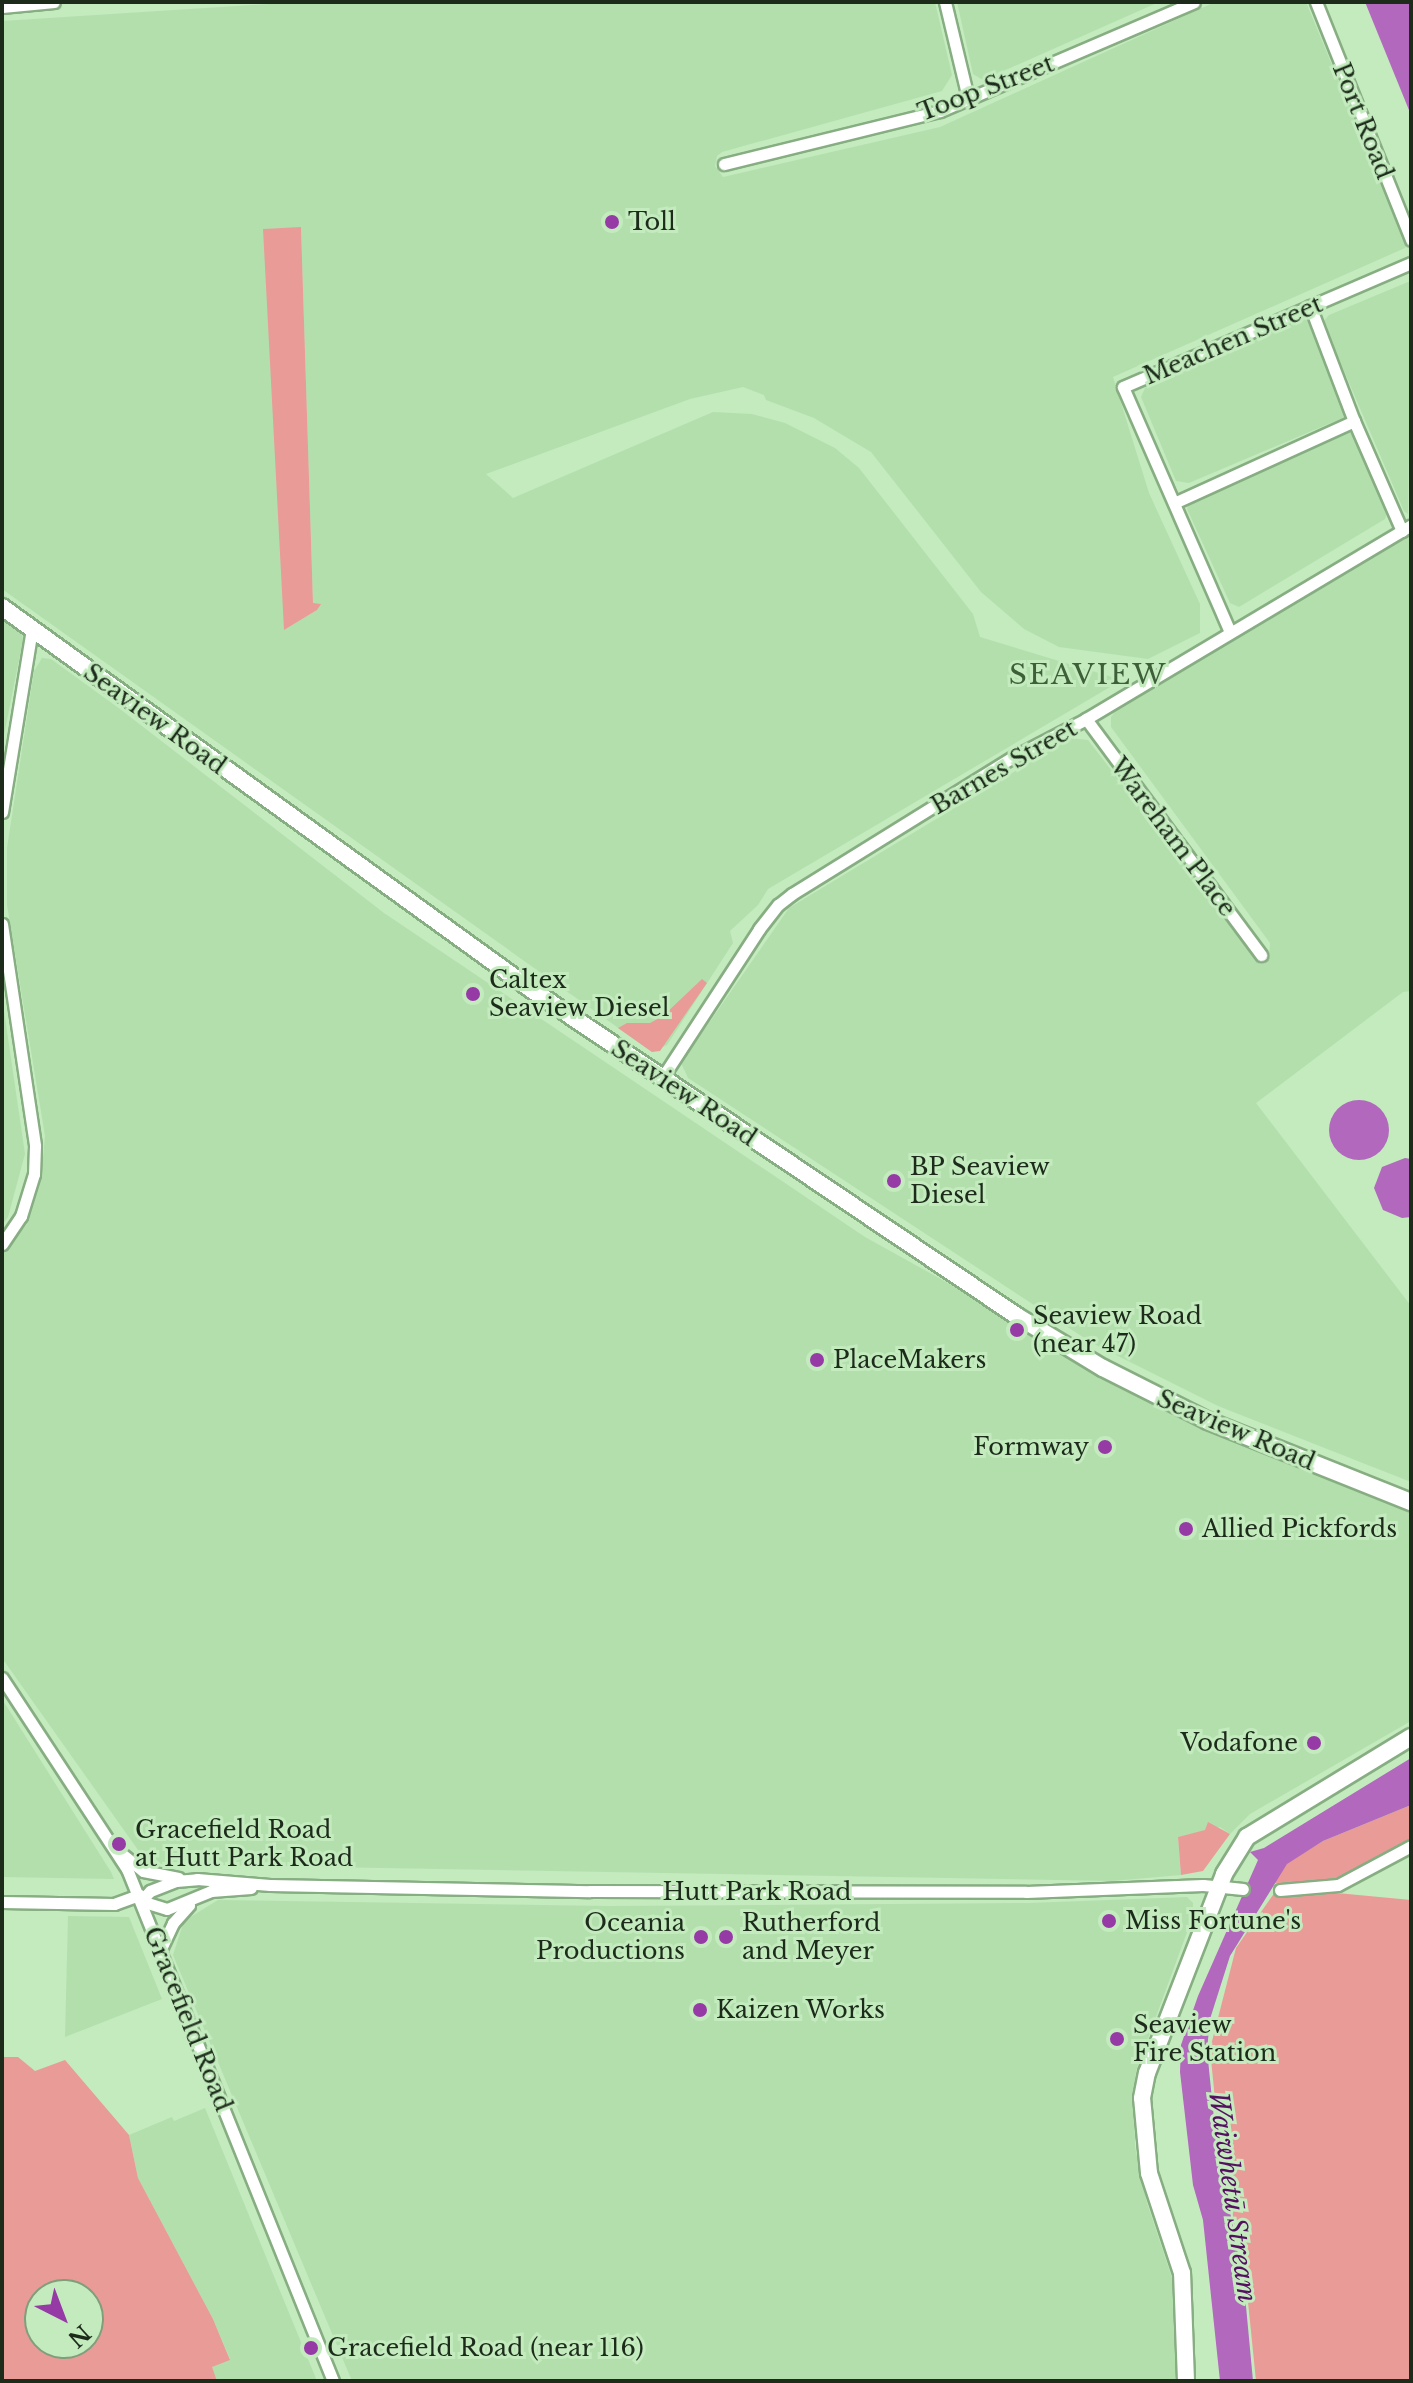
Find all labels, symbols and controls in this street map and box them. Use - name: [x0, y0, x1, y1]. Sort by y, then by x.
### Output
- street label: Toop Street: [914, 49, 1058, 127]
- street label: Port Road: [1327, 59, 1399, 183]
- place label: Toll: [628, 208, 676, 236]
- marker: Toll: [603, 213, 621, 231]
- street label: Meachen Street: [1139, 289, 1327, 391]
- street label: Seaview Road: [78, 658, 232, 780]
- district label: SEAVIEW: [1009, 658, 1167, 692]
- street label: Barnes Street: [926, 714, 1082, 820]
- street label: Wareham Place: [1104, 752, 1242, 922]
- place label: Caltex Seaview Diesel: [489, 966, 670, 1022]
- marker: Caltex Seaview Diesel: [464, 985, 482, 1003]
- street label: Seaview Road: [606, 1034, 762, 1152]
- place label: BP Seaview Diesel: [910, 1153, 1050, 1209]
- marker: BP Seaview Diesel: [885, 1172, 903, 1190]
- place label: Seaview Road (near 47): [1033, 1302, 1203, 1358]
- marker: Seaview Road (near 47): [1008, 1321, 1026, 1339]
- place label: PlaceMakers: [833, 1346, 986, 1374]
- marker: PlaceMakers: [808, 1351, 826, 1369]
- street label: Seaview Road: [1152, 1384, 1320, 1476]
- place label: Formway: [973, 1433, 1089, 1461]
- marker: Formway: [1096, 1438, 1114, 1456]
- place label: Allied Pickfords: [1202, 1515, 1397, 1543]
- marker: Allied Pickfords: [1177, 1520, 1195, 1538]
- place label: Vodafone: [1180, 1729, 1298, 1757]
- marker: Vodafone: [1305, 1734, 1323, 1752]
- place label: Gracefield Road at Hutt Park Road: [135, 1816, 354, 1872]
- marker: Gracefield Road at Hutt Park Road: [110, 1835, 128, 1853]
- street label: Hutt Park Road: [662, 1878, 852, 1906]
- place label: Miss Fortune's: [1125, 1907, 1301, 1935]
- place label: Oceania Productions: [536, 1909, 685, 1965]
- place label: Rutherford and Meyer: [742, 1909, 880, 1965]
- marker: Miss Fortune's: [1100, 1912, 1118, 1930]
- street label: Gracefield Road: [138, 1923, 238, 2115]
- marker: Oceania Productions: [692, 1928, 710, 1946]
- marker: Rutherford and Meyer: [717, 1928, 735, 1946]
- place label: Kaizen Works: [716, 1996, 886, 2024]
- marker: Kaizen Works: [691, 2001, 709, 2019]
- place label: Seaview Fire Station: [1133, 2011, 1276, 2067]
- marker: Seaview Fire Station: [1108, 2030, 1126, 2048]
- water label: Waiwhetū Stream: [1202, 2089, 1262, 2305]
- north arrow: [24, 2279, 104, 2359]
- text: N: [62, 2319, 96, 2353]
- place label: Gracefield Road (near 116): [327, 2334, 644, 2362]
- marker: Gracefield Road (near 116): [302, 2339, 320, 2357]

